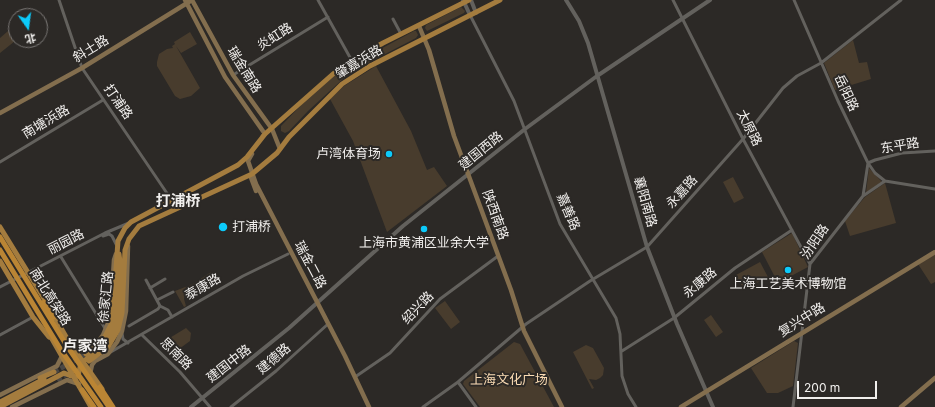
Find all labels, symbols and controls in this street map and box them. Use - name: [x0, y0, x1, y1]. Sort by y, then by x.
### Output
- north arrow: [8, 8, 48, 48]
- street label: 炎虹路: [254, 20, 296, 54]
- text: 北: [24, 31, 38, 47]
- street label: 斜土路: [70, 32, 112, 66]
- street label: 肇嘉浜路: [333, 42, 385, 82]
- street label: 瑞金南路: [224, 44, 264, 96]
- street label: 岳阳路: [831, 72, 861, 114]
- street label: 打浦路: [100, 82, 136, 122]
- street label: 南塘浜路: [20, 102, 72, 142]
- street label: 太原路: [733, 107, 765, 149]
- street label: 建国西路: [456, 129, 506, 173]
- street label: 东平路: [880, 135, 920, 157]
- place label: 卢湾体育场: [316, 146, 381, 162]
- marker: 卢湾体育场: [384, 149, 394, 159]
- street label: 永嘉路: [663, 172, 701, 212]
- street label: 襄阳南路: [630, 175, 660, 229]
- street label: 陕西南路: [479, 188, 511, 242]
- street label: 嘉善路: [553, 191, 583, 233]
- district label: 打浦桥: [156, 192, 200, 210]
- place label: 打浦桥: [232, 219, 271, 235]
- marker: 打浦桥: [217, 221, 229, 233]
- street label: 汾阳路: [798, 221, 832, 263]
- marker: 上海市黄浦区业余大学: [419, 224, 429, 234]
- street label: 丽园路: [45, 226, 87, 258]
- place label: 上海市黄浦区业余大学: [359, 235, 489, 251]
- street label: 瑞金二路: [291, 238, 329, 292]
- street label: 永康路: [680, 264, 720, 302]
- street label: 南北高架路: [26, 265, 74, 329]
- marker: 上海工艺美术博物馆: [783, 265, 793, 275]
- street label: 徐家汇路: [96, 270, 116, 324]
- street label: 泰康路: [182, 270, 224, 304]
- place label: 上海工艺美术博物馆: [730, 276, 846, 292]
- street label: 绍兴路: [399, 289, 437, 327]
- street label: 复兴中路: [776, 300, 828, 340]
- street label: 思南路: [157, 335, 195, 373]
- district label: 卢家湾: [63, 337, 107, 355]
- street label: 建德路: [254, 340, 294, 378]
- street label: 建国中路: [204, 342, 254, 386]
- park label: 上海文化广场: [470, 372, 548, 388]
- scale bar: [799, 373, 879, 399]
- text: 200 m: [804, 380, 840, 395]

